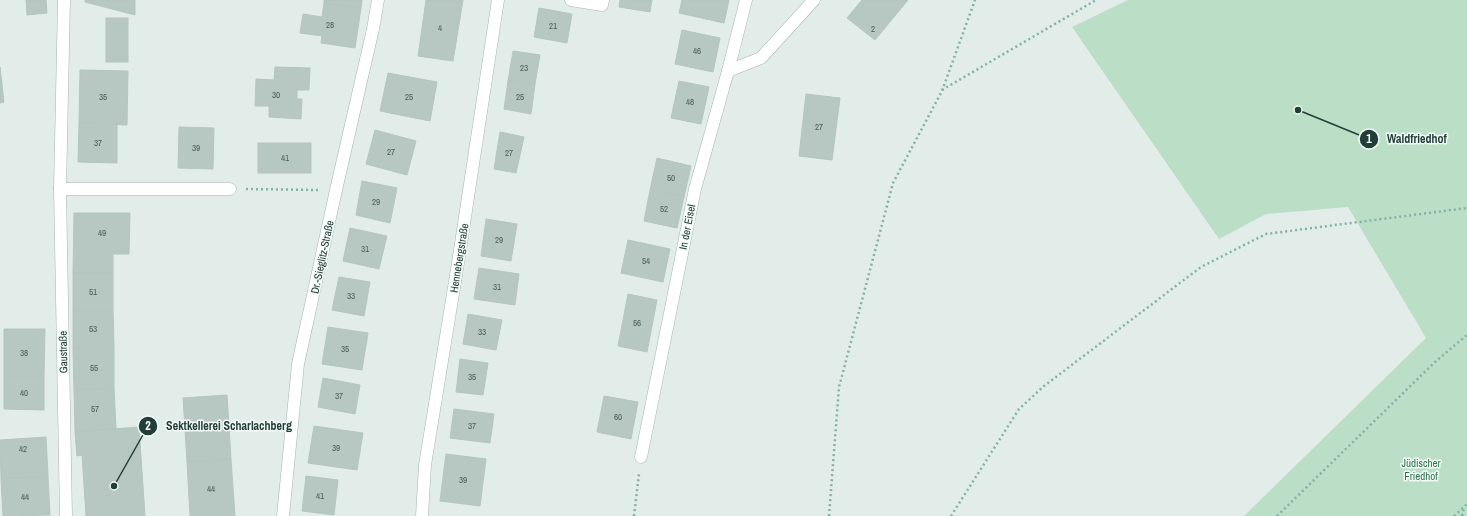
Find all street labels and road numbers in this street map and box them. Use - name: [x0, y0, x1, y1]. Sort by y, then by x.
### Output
- street label: In der Eisel: [676, 203, 698, 251]
- street label: Dr.-Sieglitz-Straße: [307, 219, 337, 295]
- street label: Hennebergstraße: [447, 222, 471, 294]
- street label: Gaustraße: [56, 331, 70, 373]

